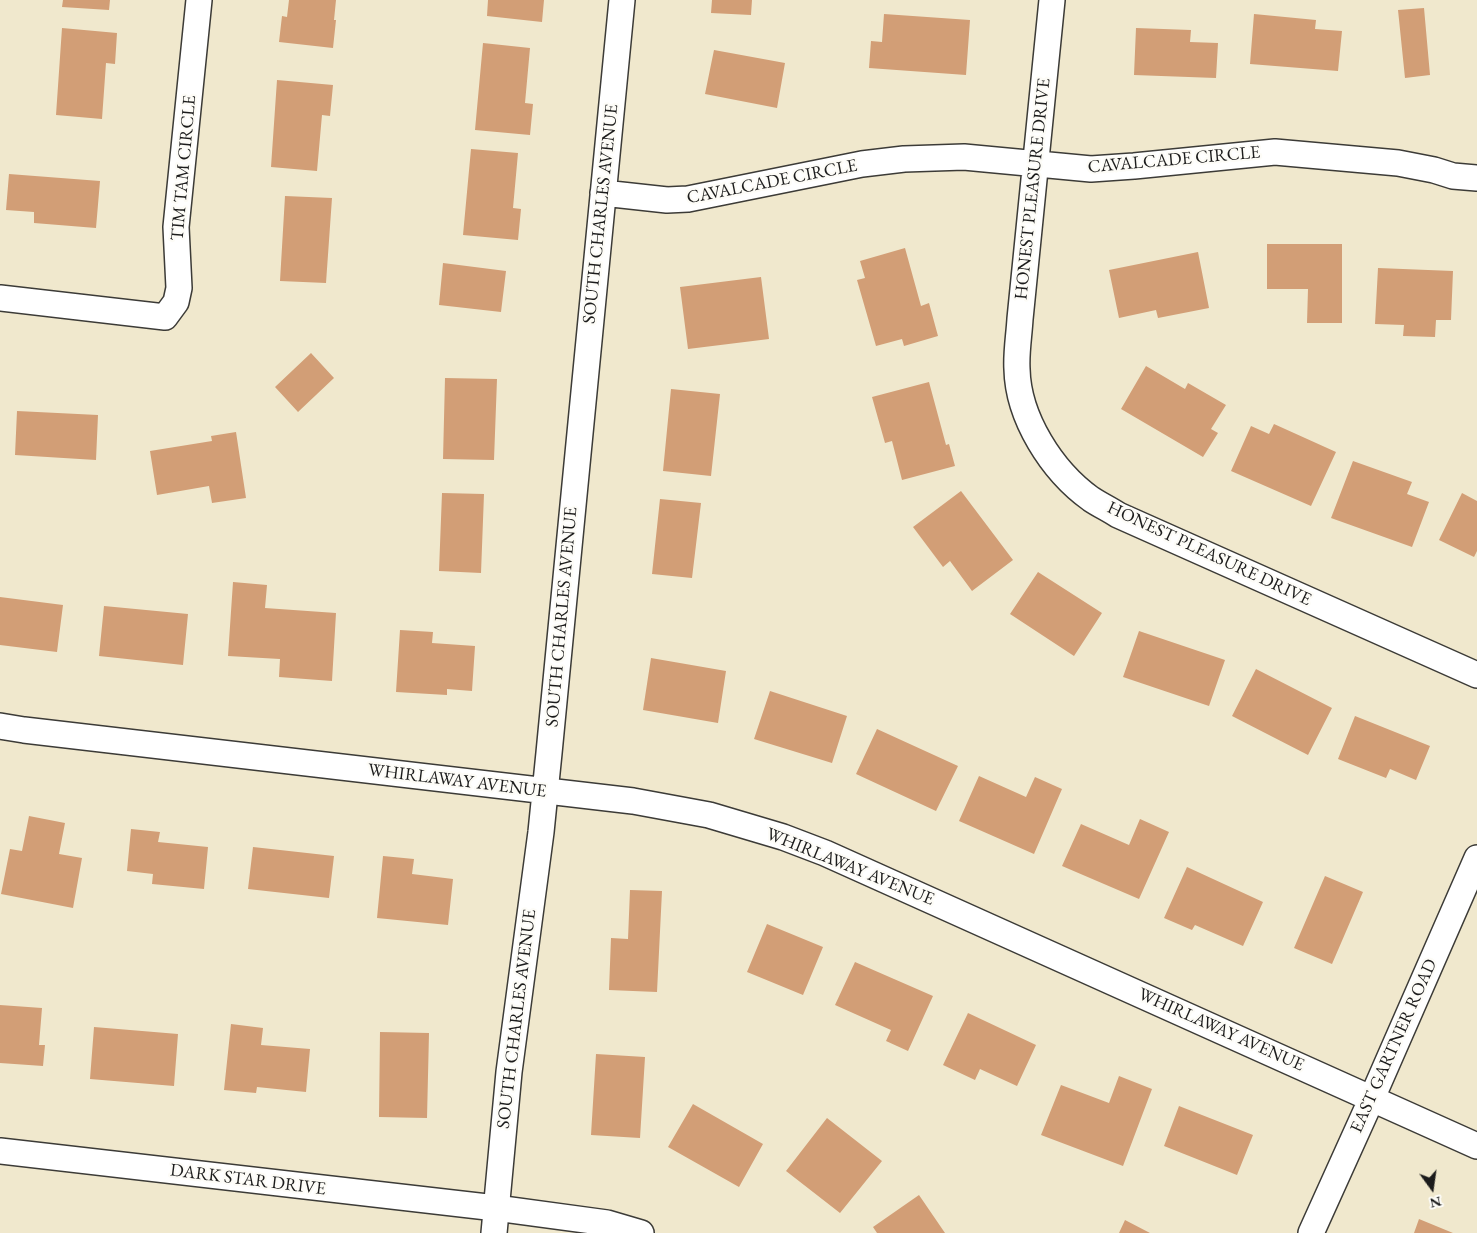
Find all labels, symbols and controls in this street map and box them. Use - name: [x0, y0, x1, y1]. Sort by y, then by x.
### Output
- street label: HONEST PLEASURE DRIVE: [1011, 77, 1055, 301]
- street label: TIM TAM CIRCLE: [167, 94, 201, 242]
- street label: SOUTH CHARLES AVENUE: [579, 103, 623, 325]
- street label: CAVALCADE CIRCLE: [1087, 142, 1261, 178]
- street label: CAVALCADE CIRCLE: [685, 155, 859, 209]
- street label: HONEST PLEASURE DRIVE: [1103, 497, 1315, 611]
- street label: SOUTH CHARLES AVENUE: [542, 506, 582, 728]
- street label: WHIRLAWAY AVENUE: [367, 759, 547, 803]
- street label: WHIRLAWAY AVENUE: [763, 823, 937, 911]
- street label: SOUTH CHARLES AVENUE: [493, 908, 541, 1130]
- street label: EAST GARTNER ROAD: [1346, 956, 1442, 1136]
- street label: WHIRLAWAY AVENUE: [1135, 984, 1307, 1076]
- street label: DARK STAR DRIVE: [169, 1160, 327, 1200]
- north arrow: [1407, 1163, 1457, 1213]
- text: N: [1428, 1192, 1443, 1213]

